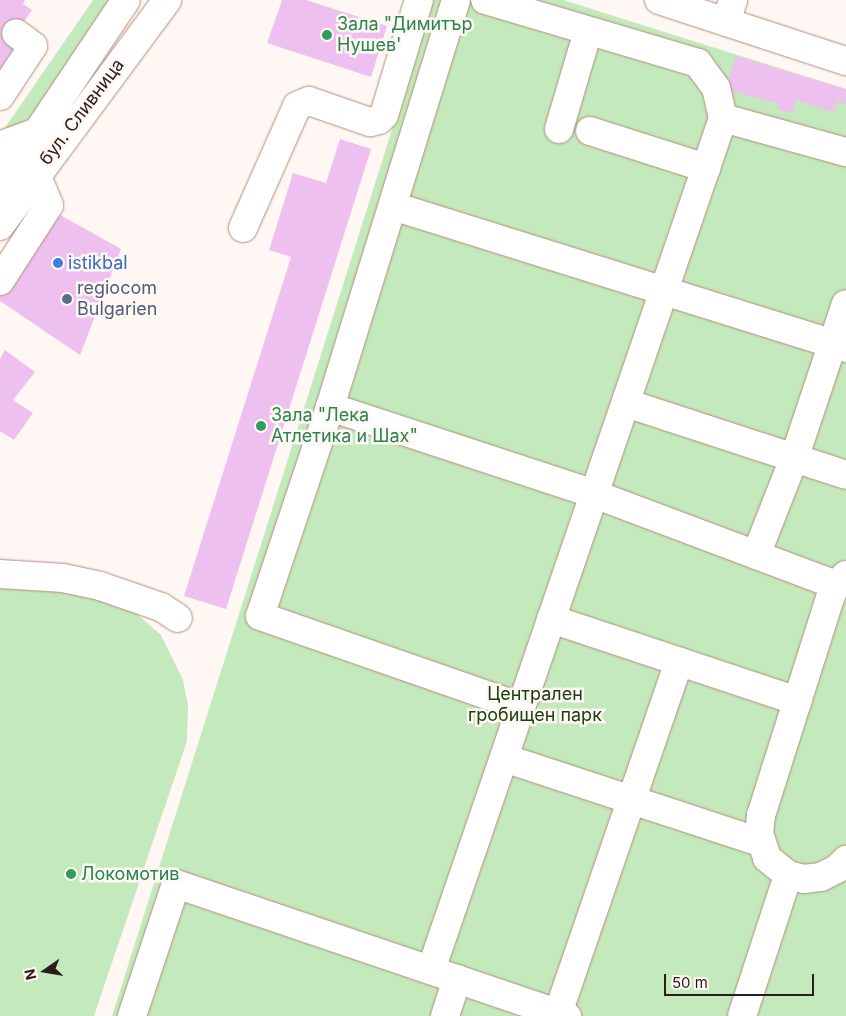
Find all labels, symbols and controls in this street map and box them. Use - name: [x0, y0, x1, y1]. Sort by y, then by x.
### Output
- place label: Зала "Димитър Нушев': [337, 14, 472, 56]
- marker: Зала "Димитър Нушев': [321, 29, 333, 41]
- street label: бул. Сливница: [35, 55, 129, 169]
- place label: istikbal: [68, 252, 128, 274]
- marker: istikbal: [52, 257, 64, 269]
- place label: regiocom Bulgarien: [77, 278, 157, 320]
- marker: regiocom Bulgarien: [61, 293, 73, 305]
- place label: Зала "Лека Атлетика и Шах": [271, 405, 418, 448]
- marker: Зала "Лека Атлетика и Шах": [255, 420, 267, 432]
- park label: Централен гробищен парк: [468, 684, 602, 726]
- place label: Локомотив: [81, 863, 180, 885]
- marker: Локомотив: [65, 868, 77, 880]
- north arrow: [20, 946, 70, 996]
- scale bar: [666, 964, 816, 996]
- text: N: [20, 967, 39, 982]
- text: 50 m: [672, 973, 708, 992]

